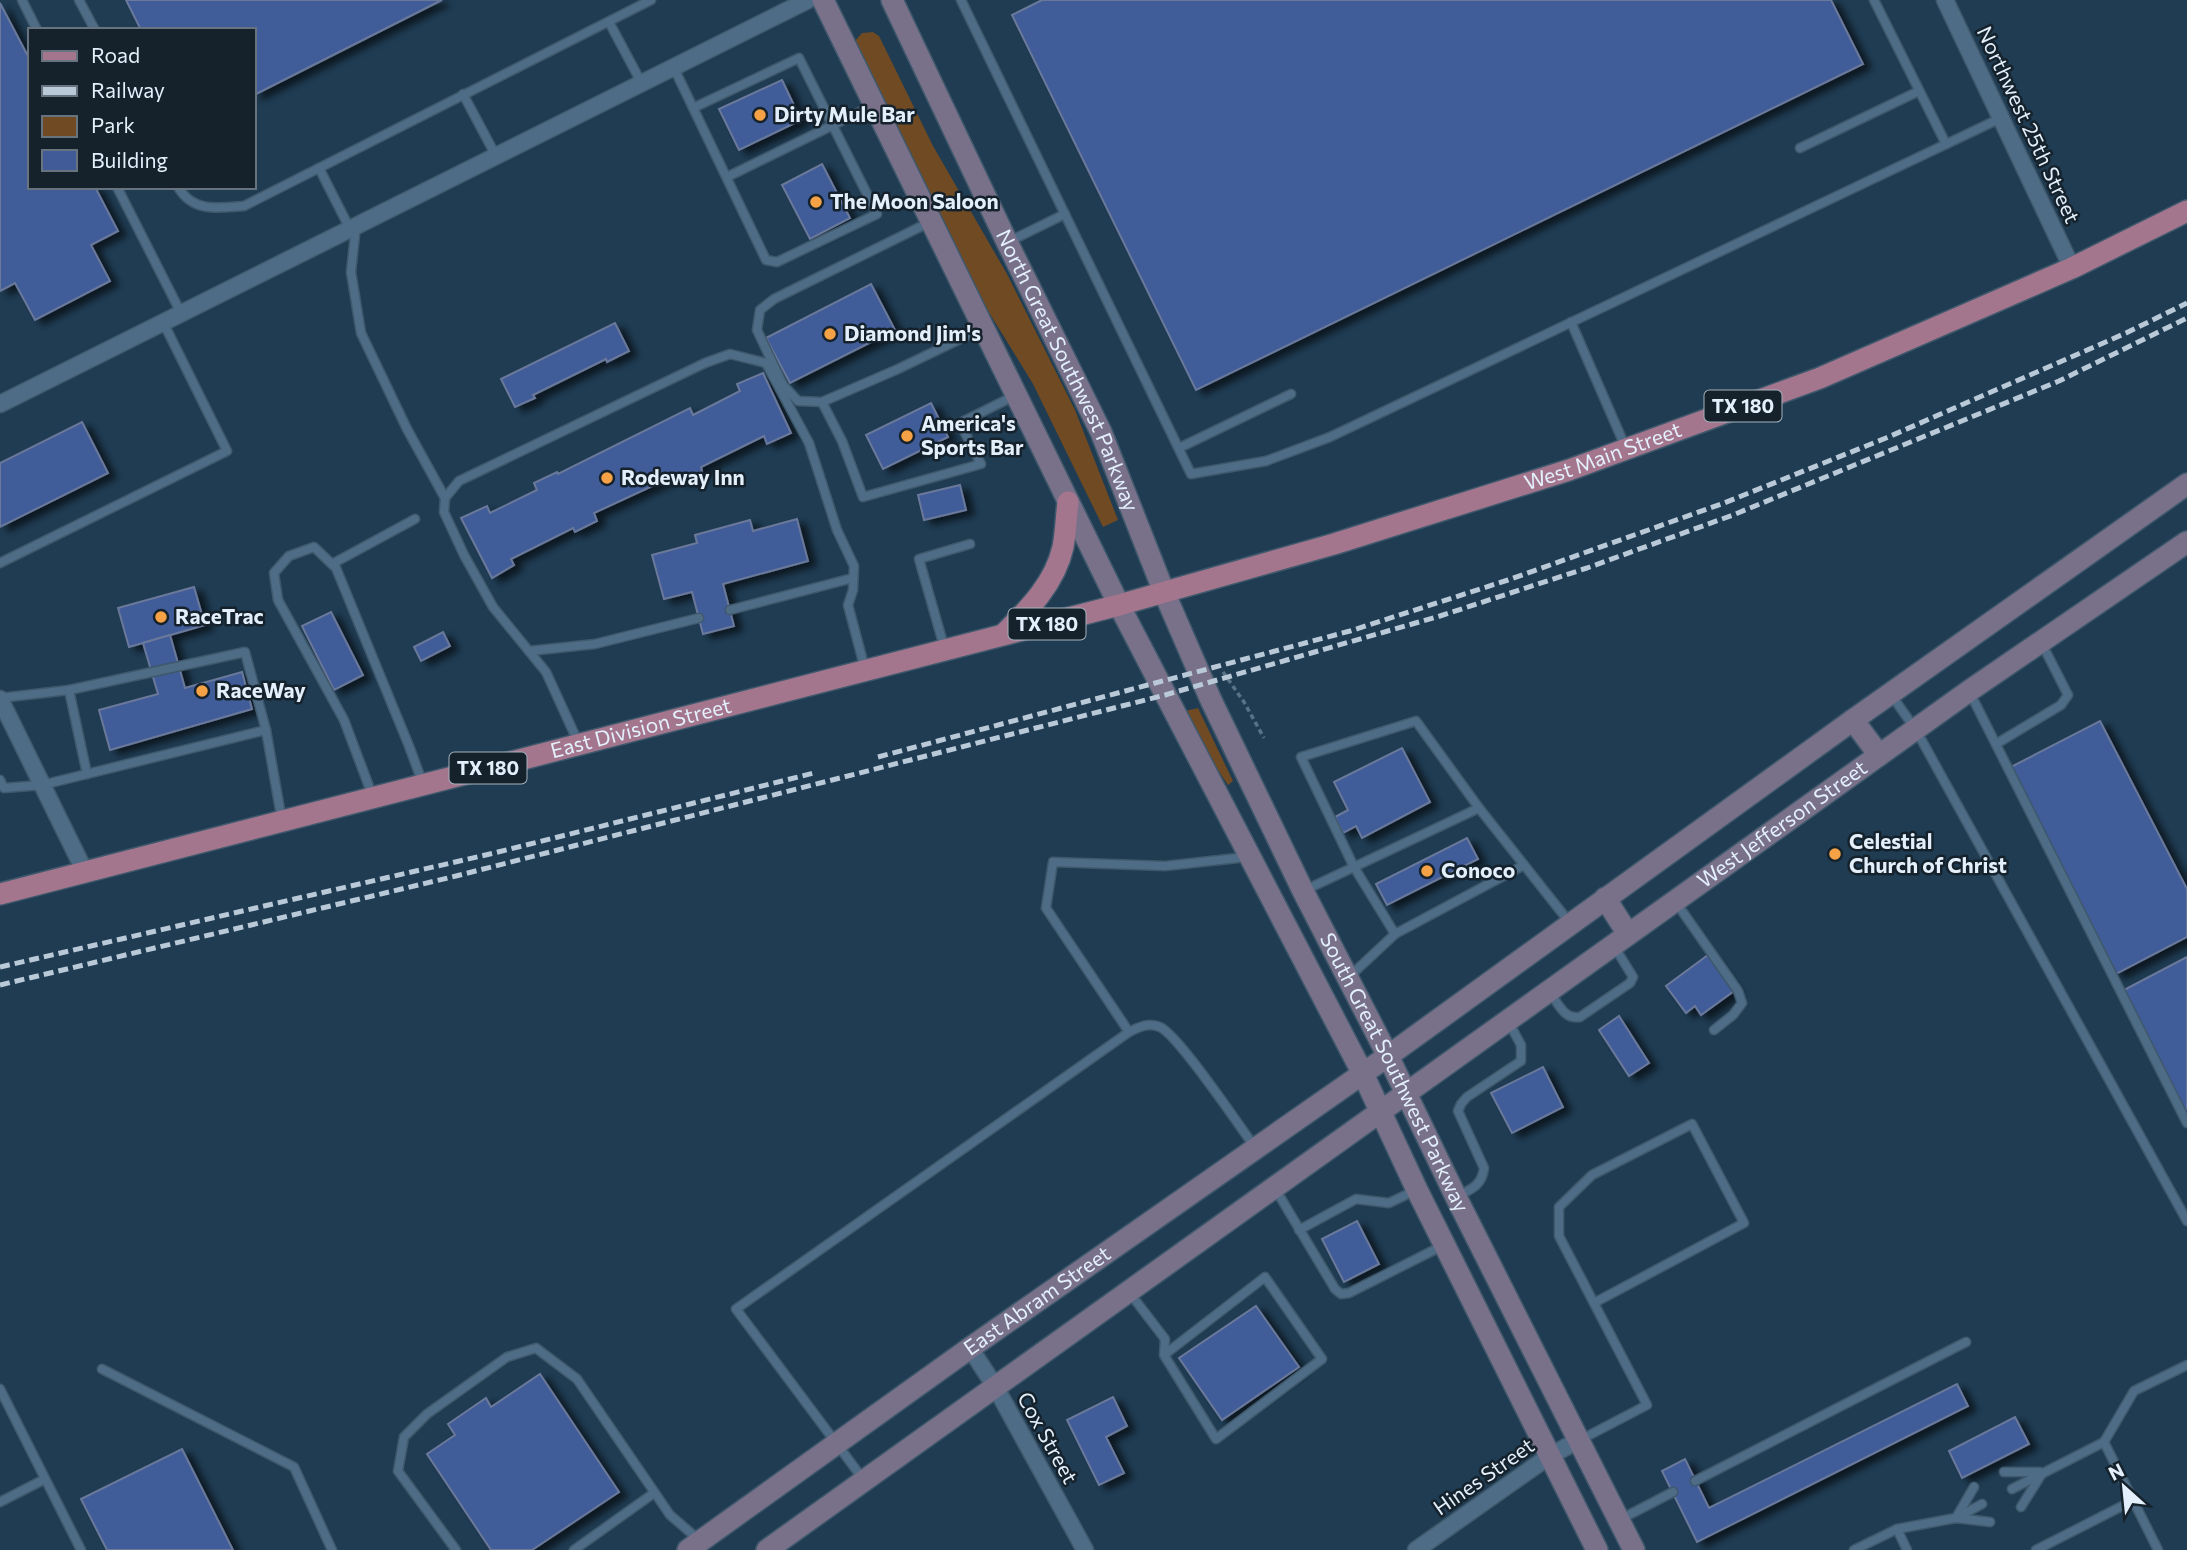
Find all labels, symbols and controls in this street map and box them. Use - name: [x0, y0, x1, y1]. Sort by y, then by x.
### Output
- street label: Northwest 25th Street: [1973, 22, 2086, 227]
- legend: [28, 28, 256, 189]
- text: Road: [91, 42, 140, 67]
- text: Railway: [91, 77, 165, 102]
- place label: Dirty Mule Bar: [774, 101, 915, 126]
- marker: Dirty Mule Bar: [752, 107, 768, 123]
- text: Park: [91, 112, 135, 137]
- text: Building: [91, 147, 168, 172]
- place label: The Moon Saloon: [830, 188, 999, 213]
- marker: The Moon Saloon: [808, 194, 824, 210]
- street label: North Great Southwest Parkway: [992, 225, 1145, 515]
- place label: Diamond Jim's: [844, 320, 981, 345]
- marker: Diamond Jim's: [822, 326, 838, 342]
- road number: TX 180: [1704, 390, 1782, 422]
- place label: America's Sports Bar: [921, 410, 1024, 459]
- street label: West Main Street: [1521, 416, 1684, 494]
- marker: America's Sports Bar: [899, 428, 915, 444]
- place label: Rodeway Inn: [621, 464, 745, 489]
- marker: Rodeway Inn: [599, 470, 615, 486]
- place label: RaceTrac: [175, 603, 264, 628]
- road number: TX 180: [1009, 608, 1086, 639]
- marker: RaceTrac: [153, 609, 169, 625]
- place label: RaceWay: [216, 677, 306, 702]
- marker: RaceWay: [194, 683, 210, 699]
- street label: East Division Street: [548, 692, 734, 762]
- road number: TX 180: [449, 752, 526, 783]
- street label: West Jefferson Street: [1692, 754, 1871, 892]
- place label: Celestial Church of Christ: [1849, 828, 2007, 877]
- marker: Celestial Church of Christ: [1827, 846, 1843, 862]
- place label: Conoco: [1441, 857, 1515, 882]
- marker: Conoco: [1419, 863, 1435, 879]
- street label: South Great Southwest Parkway: [1316, 928, 1475, 1216]
- street label: East Abram Street: [958, 1240, 1115, 1360]
- street label: Cox Street: [1013, 1387, 1084, 1488]
- street label: Hines Street: [1428, 1432, 1538, 1520]
- north arrow: [2089, 1452, 2159, 1522]
- text: N: [2104, 1458, 2128, 1485]

